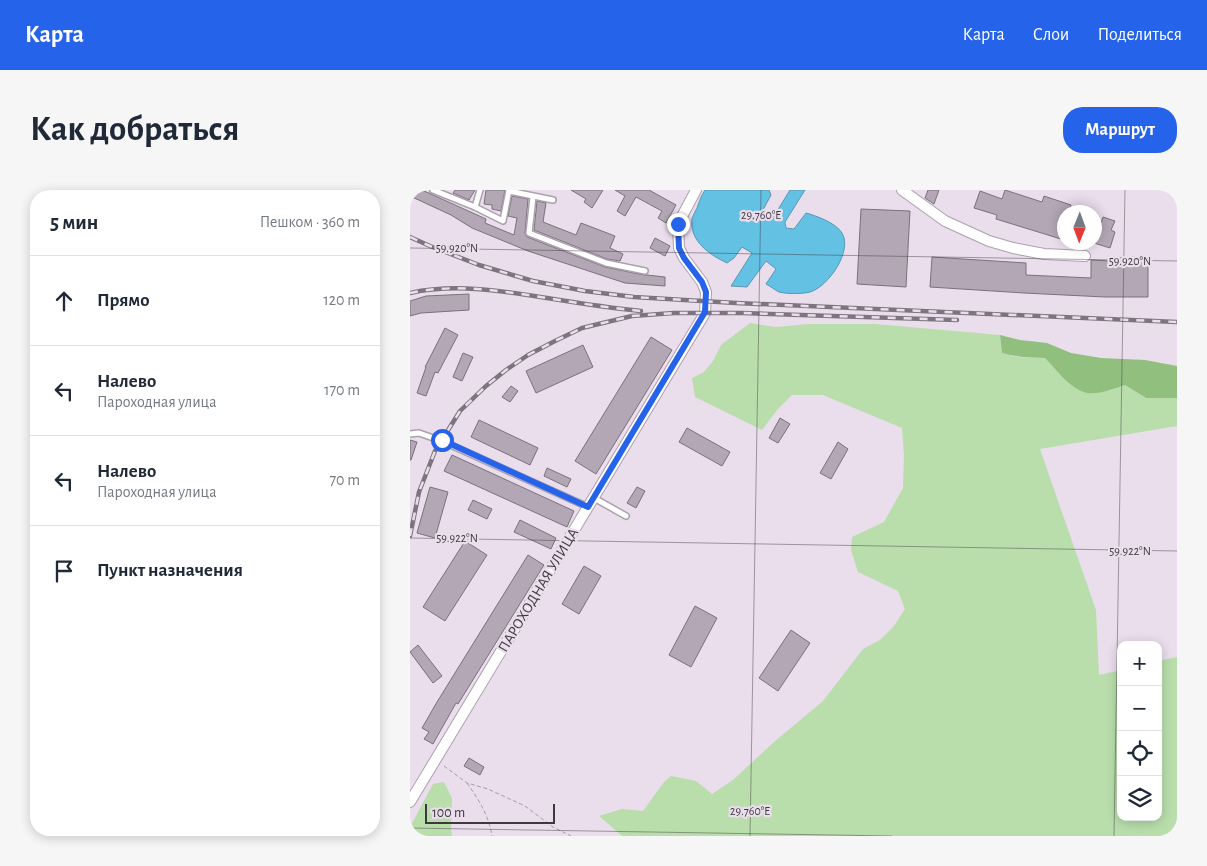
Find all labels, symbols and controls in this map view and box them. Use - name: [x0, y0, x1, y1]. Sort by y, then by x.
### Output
- text: Карта: [25, 23, 84, 47]
- text: Карта: [963, 26, 1005, 44]
- text: Слои: [1033, 26, 1069, 44]
- text: Поделиться: [1097, 26, 1182, 44]
- button: Маршрут: [1063, 107, 1177, 153]
- text: Как добраться: [30, 112, 239, 147]
- north arrow: [1057, 205, 1102, 250]
- text: 29.760°E: [741, 209, 781, 221]
- text: 5 мин: [50, 212, 98, 233]
- route end: [667, 213, 690, 236]
- text: Пешком · 360 m: [260, 214, 360, 230]
- text: 59.920°N: [436, 242, 478, 254]
- text: 59.920°N: [1109, 255, 1151, 267]
- icon: ahead: [50, 287, 78, 315]
- text: Прямо: [97, 291, 150, 310]
- text: 120 m: [323, 292, 360, 308]
- text: Налево: [97, 372, 156, 391]
- icon: left: [50, 377, 78, 405]
- text: 170 m: [324, 382, 360, 398]
- text: Пароходная улица: [97, 394, 216, 410]
- route start: [431, 429, 454, 452]
- text: Налево: [97, 462, 156, 481]
- icon: left: [50, 467, 78, 495]
- text: 70 m: [329, 472, 360, 488]
- text: Пароходная улица: [97, 484, 216, 500]
- street label: ПАРОХОДНАЯ УЛИЦА: [495, 525, 581, 655]
- text: 59.922°N: [436, 532, 478, 544]
- text: 59.922°N: [1109, 545, 1151, 557]
- icon: arrive: [50, 557, 78, 585]
- text: Пункт назначения: [97, 561, 243, 580]
- map controls: [1117, 641, 1162, 821]
- button: +: [1117, 641, 1162, 686]
- button: −: [1117, 686, 1162, 731]
- button: locate: [1117, 731, 1162, 776]
- button: layers: [1117, 776, 1162, 821]
- scale bar: [425, 801, 555, 824]
- text: 29.760°E: [730, 805, 770, 817]
- text: 100 m: [432, 806, 465, 820]

